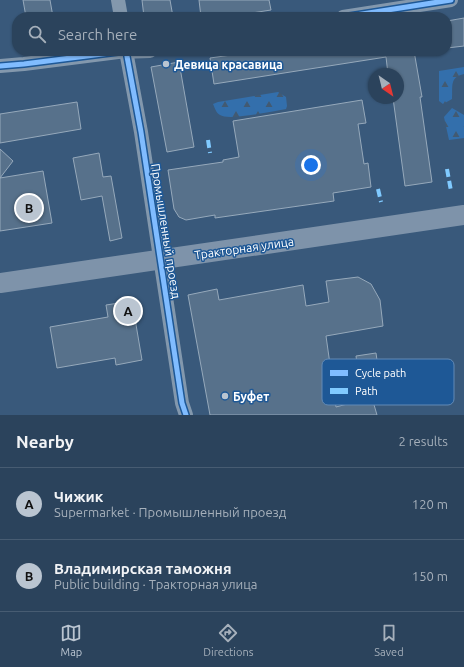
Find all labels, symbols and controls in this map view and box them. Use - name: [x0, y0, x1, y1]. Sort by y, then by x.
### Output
- search box: [12, 12, 452, 56]
- icon: search: [26, 23, 48, 45]
- text: Search here: [58, 26, 137, 43]
- place label: Девица красавица: [174, 58, 283, 71]
- marker: Девица красавица: [161, 59, 171, 69]
- north arrow: [368, 68, 404, 104]
- your location: [301, 155, 321, 175]
- street label: Промышленный проезд: [149, 163, 183, 299]
- pin: B: [16, 193, 42, 223]
- street label: Тракторная улица: [193, 235, 295, 261]
- pin: A: [115, 296, 141, 326]
- legend: [322, 359, 454, 405]
- text: Cycle path: [355, 367, 406, 379]
- text: Path: [355, 385, 378, 397]
- place label: Буфет: [233, 390, 269, 403]
- marker: Буфет: [220, 391, 230, 401]
- text: Nearby: [16, 432, 74, 451]
- text: 2 results: [398, 434, 448, 448]
- text: Чижик: [54, 488, 103, 505]
- text: A: [24, 497, 34, 511]
- text: 120 m: [412, 497, 448, 511]
- text: Supermarket · Промышленный проезд: [54, 505, 286, 519]
- text: Владимирская таможня: [54, 560, 232, 577]
- text: B: [25, 569, 33, 583]
- text: 150 m: [412, 569, 448, 583]
- text: Public building · Тракторная улица: [54, 577, 258, 591]
- tab: Map: [60, 622, 82, 658]
- tab: Directions: [203, 622, 254, 658]
- tab: Saved: [374, 622, 404, 658]

